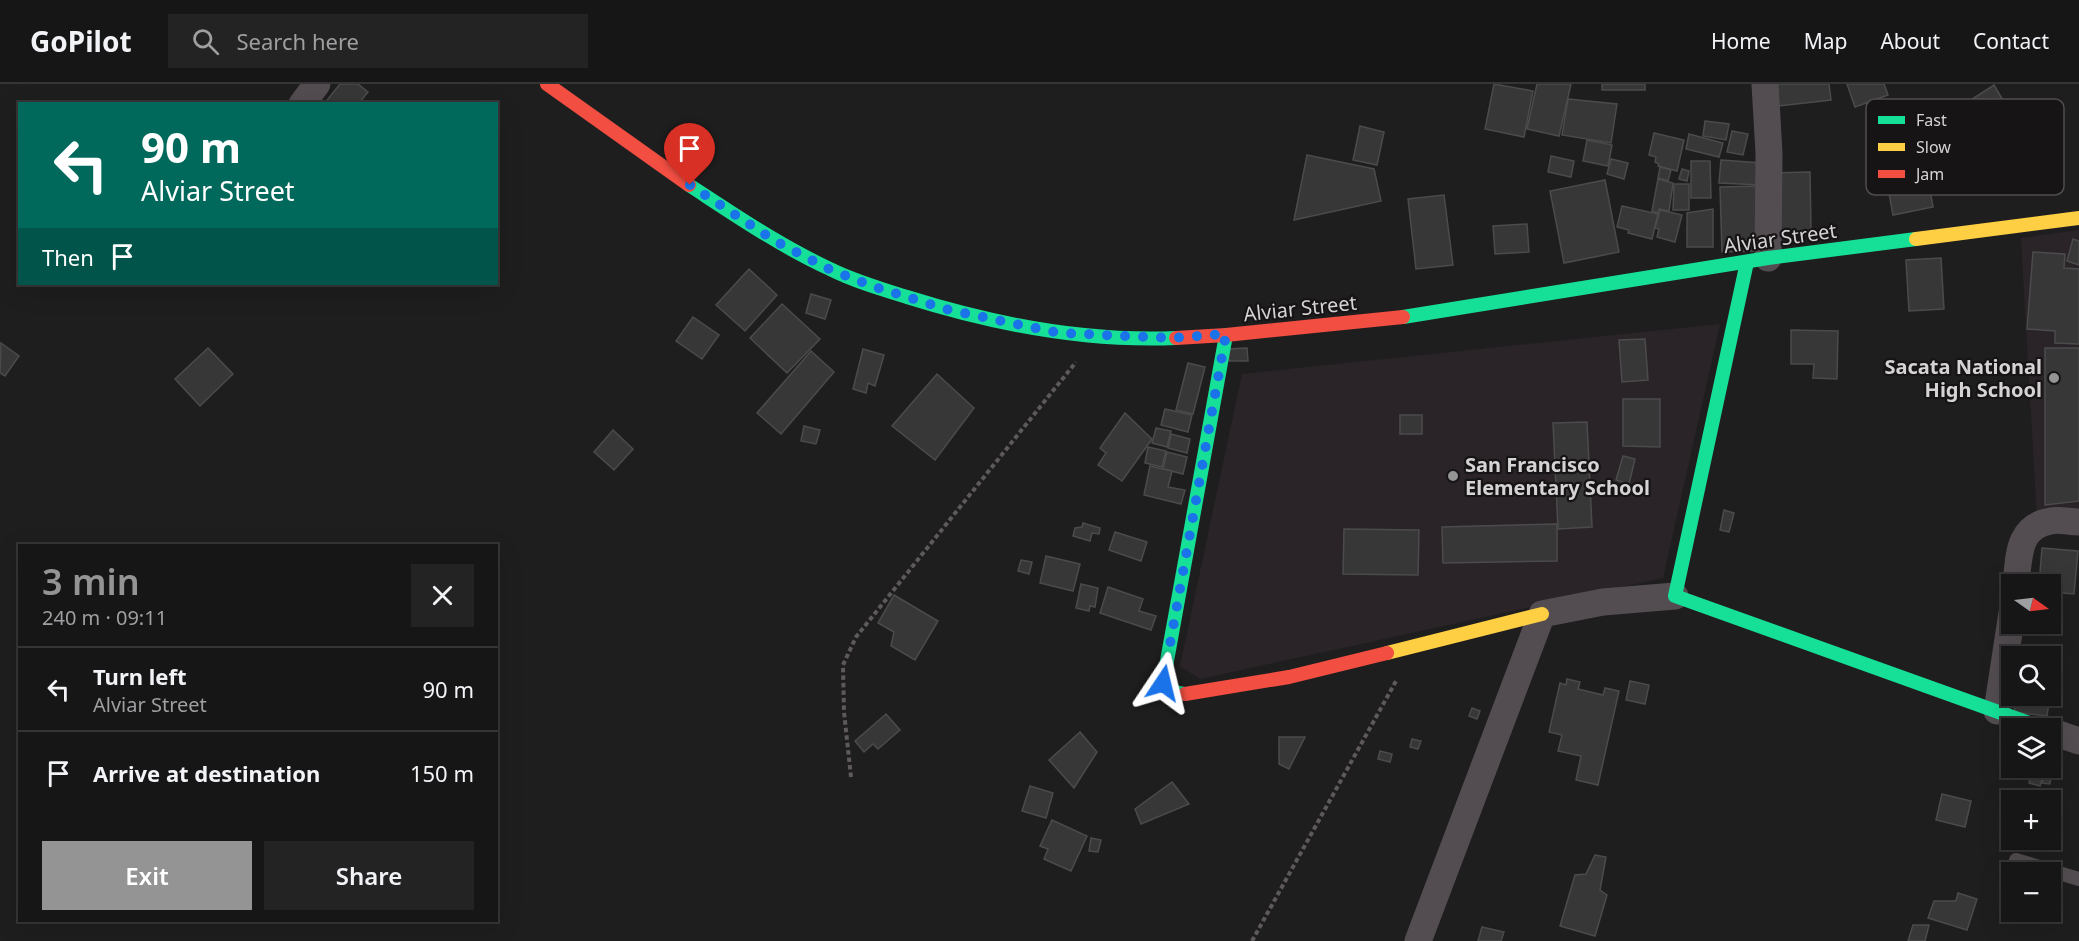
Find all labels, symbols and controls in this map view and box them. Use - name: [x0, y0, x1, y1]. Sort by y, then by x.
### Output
- search box: [168, 14, 588, 68]
- text: GoPilot: [30, 22, 132, 60]
- icon: search: [189, 25, 222, 58]
- text: Search here: [237, 26, 359, 56]
- text: Home: [1711, 27, 1771, 55]
- text: Map: [1804, 27, 1847, 55]
- text: About: [1880, 27, 1940, 55]
- text: Contact: [1973, 27, 2049, 55]
- legend: [1866, 99, 2064, 195]
- text: Fast: [1916, 109, 1947, 131]
- text: 90 m: [141, 118, 241, 175]
- pin: [664, 123, 715, 185]
- icon: left: [42, 126, 120, 204]
- icon: arrive: [673, 132, 706, 165]
- text: Slow: [1916, 136, 1951, 158]
- text: Jam: [1914, 163, 1944, 185]
- text: Alviar Street: [141, 172, 295, 209]
- street label: Alviar Street: [1722, 217, 1838, 259]
- icon: arrive: [106, 240, 139, 273]
- text: Then: [42, 242, 94, 272]
- street label: Alviar Street: [1242, 289, 1358, 327]
- place label: Sacata National High School: [1885, 353, 2042, 403]
- marker: Sacata National High School: [2047, 371, 2061, 385]
- place label: San Francisco Elementary School: [1465, 451, 1650, 501]
- marker: San Francisco Elementary School: [1446, 469, 1460, 483]
- text: 3 min: [42, 557, 140, 606]
- button: close: [411, 564, 474, 627]
- north arrow: [2001, 574, 2061, 634]
- map controls: [2001, 574, 2061, 922]
- text: 240 m · 09:11: [42, 604, 167, 631]
- button: search: [2001, 646, 2061, 706]
- position arrow: [1131, 651, 1195, 715]
- text: Turn left: [93, 661, 187, 691]
- icon: left: [42, 673, 75, 706]
- text: 90 m: [423, 674, 474, 704]
- text: Alviar Street: [93, 691, 207, 718]
- button: layers: [2001, 718, 2061, 778]
- icon: arrive: [42, 757, 75, 790]
- text: Arrive at destination: [93, 758, 320, 788]
- text: 150 m: [410, 758, 474, 788]
- button: +: [2001, 790, 2061, 850]
- button: Exit: [42, 841, 252, 910]
- button: Share: [264, 841, 474, 910]
- button: −: [2001, 862, 2061, 922]

